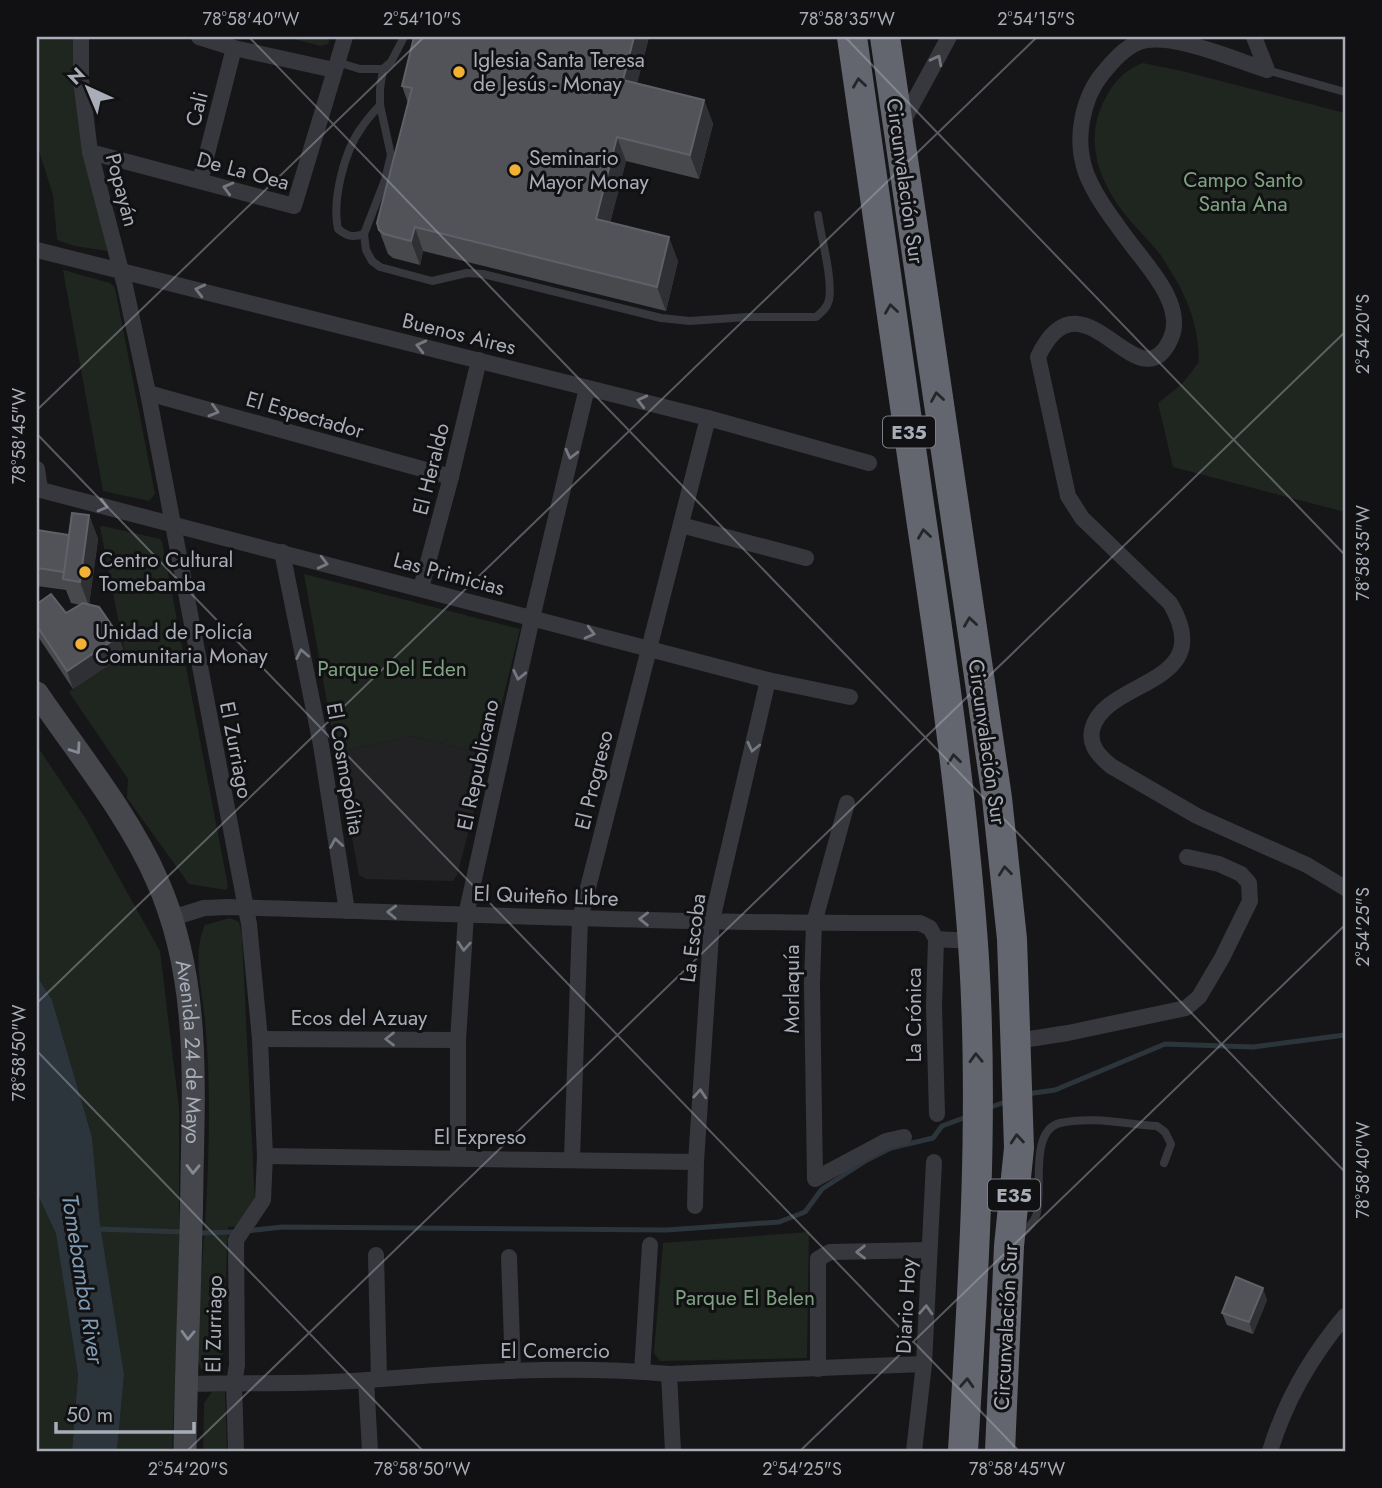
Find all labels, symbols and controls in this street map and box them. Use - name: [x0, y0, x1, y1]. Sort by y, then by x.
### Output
- text: 78°58'40"W: [203, 6, 300, 32]
- text: 2°54'10"S: [383, 6, 461, 32]
- text: 78°58'35"W: [799, 6, 895, 32]
- text: 2°54'15"S: [997, 6, 1075, 32]
- place label: Iglesia Santa Teresa de Jesús - Monay: [473, 45, 645, 99]
- north arrow: [52, 52, 122, 122]
- one-way arrow: [928, 55, 942, 67]
- text: N: [62, 61, 91, 91]
- marker: Iglesia Santa Teresa de Jesús - Monay: [451, 64, 467, 80]
- one-way arrow: [852, 77, 867, 89]
- street label: Cali: [178, 88, 216, 130]
- street label: Circunvalación Sur: [879, 96, 932, 267]
- place label: Seminario Mayor Monay: [529, 143, 649, 197]
- street label: De La Oea: [193, 144, 293, 198]
- street label: Popayán: [98, 150, 146, 230]
- marker: Seminario Mayor Monay: [507, 162, 523, 178]
- park label: Campo Santo Santa Ana: [1183, 165, 1303, 219]
- one-way arrow: [222, 182, 234, 197]
- one-way arrow: [194, 284, 206, 298]
- text: 2°54'20"S: [1350, 294, 1376, 374]
- one-way arrow: [884, 303, 899, 314]
- street label: Buenos Aires: [399, 305, 519, 363]
- one-way arrow: [415, 340, 427, 354]
- street label: El Espectador: [243, 384, 368, 446]
- text: 78°58'45"W: [6, 388, 32, 484]
- one-way arrow: [930, 391, 945, 402]
- one-way arrow: [636, 395, 648, 409]
- one-way arrow: [207, 403, 219, 417]
- road number: E35: [883, 416, 935, 448]
- street label: El Heraldo: [405, 420, 457, 518]
- one-way arrow: [565, 448, 579, 460]
- one-way arrow: [97, 498, 109, 512]
- text: 78°58'35"W: [1350, 505, 1376, 601]
- one-way arrow: [917, 528, 932, 540]
- place label: Centro Cultural Tomebamba: [99, 545, 233, 599]
- street label: Las Primicias: [390, 545, 508, 603]
- one-way arrow: [317, 555, 329, 569]
- marker: Centro Cultural Tomebamba: [77, 564, 93, 580]
- one-way arrow: [963, 616, 978, 628]
- place label: Unidad de Policía Comunitaria Monay: [95, 617, 268, 671]
- one-way arrow: [584, 625, 596, 639]
- marker: Unidad de Policía Comunitaria Monay: [73, 636, 89, 652]
- one-way arrow: [296, 648, 311, 660]
- park label: Parque Del Eden: [317, 654, 467, 684]
- street label: Circunvalación Sur: [961, 657, 1014, 828]
- one-way arrow: [513, 669, 527, 681]
- street label: El Republicano: [449, 697, 507, 833]
- street label: El Zurriago: [212, 699, 260, 801]
- street label: El Cosmopólita: [319, 701, 371, 837]
- street label: El Progreso: [567, 727, 621, 833]
- one-way arrow: [747, 741, 761, 753]
- one-way arrow: [68, 742, 81, 755]
- one-way arrow: [947, 753, 962, 765]
- one-way arrow: [329, 837, 344, 849]
- one-way arrow: [998, 865, 1013, 876]
- street label: El Quiteño Libre: [473, 878, 619, 914]
- text: 2°54'25"S: [1350, 887, 1376, 967]
- street label: La Escoba: [673, 892, 713, 984]
- one-way arrow: [387, 905, 398, 920]
- one-way arrow: [638, 911, 649, 927]
- one-way arrow: [457, 941, 472, 952]
- street label: Morlaquía: [777, 944, 807, 1034]
- street label: Avenida 24 de Mayo: [168, 957, 208, 1144]
- street label: La Crónica: [899, 967, 929, 1063]
- street label: Ecos del Azuay: [291, 1003, 428, 1033]
- text: 78°58'50"W: [6, 1005, 32, 1101]
- one-way arrow: [384, 1032, 395, 1047]
- one-way arrow: [969, 1052, 984, 1063]
- one-way arrow: [693, 1088, 708, 1099]
- text: 78°58'40"W: [1350, 1121, 1376, 1218]
- street label: El Expreso: [434, 1122, 526, 1152]
- one-way arrow: [1010, 1133, 1025, 1144]
- one-way arrow: [185, 1163, 200, 1174]
- road number: E35: [988, 1180, 1040, 1210]
- water label: Tomebamba River: [53, 1192, 113, 1368]
- street label: Circunvalación Sur: [987, 1242, 1025, 1411]
- one-way arrow: [855, 1244, 866, 1259]
- street label: Diario Hoy: [889, 1257, 924, 1355]
- street label: El Zurriago: [198, 1275, 230, 1373]
- park label: Parque El Belen: [675, 1283, 815, 1313]
- one-way arrow: [919, 1304, 934, 1315]
- one-way arrow: [180, 1330, 195, 1341]
- street label: El Comercio: [500, 1336, 610, 1366]
- one-way arrow: [959, 1377, 974, 1388]
- scale bar: [56, 1390, 194, 1434]
- text: 50 m: [66, 1400, 113, 1430]
- text: 2°54'20"S: [148, 1456, 228, 1482]
- text: 78°58'50"W: [374, 1456, 470, 1482]
- text: 2°54'25"S: [762, 1456, 842, 1482]
- text: 78°58'45"W: [969, 1456, 1065, 1482]

